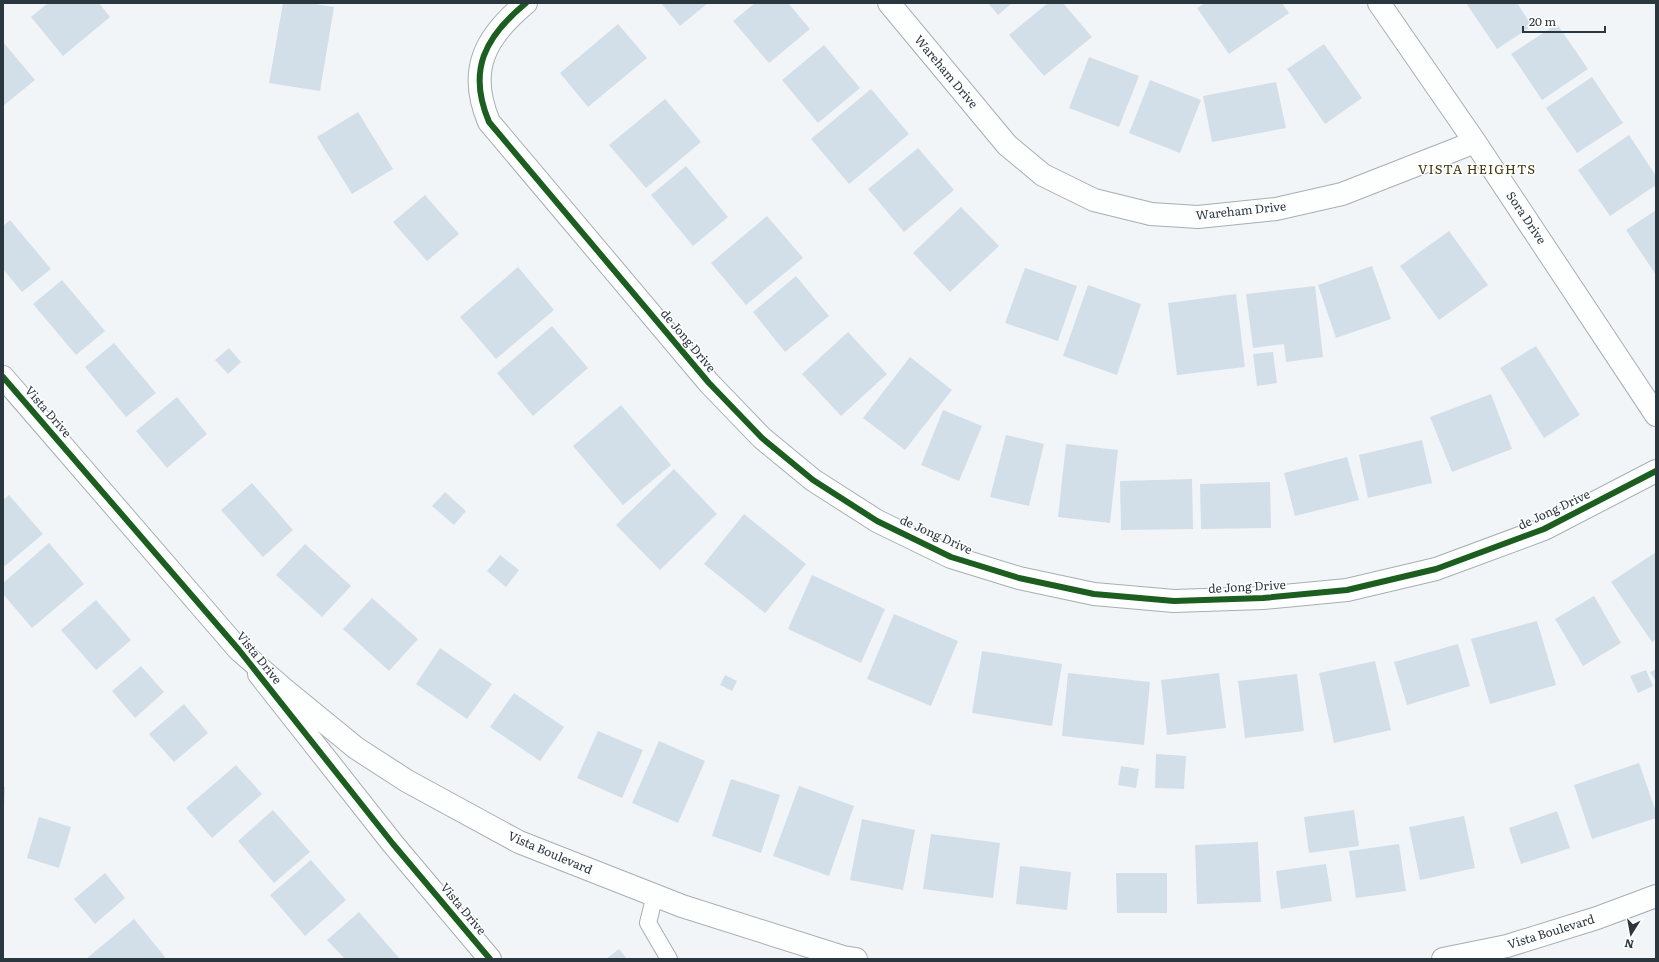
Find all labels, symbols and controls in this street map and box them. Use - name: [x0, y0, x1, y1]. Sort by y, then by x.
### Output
- scale bar: [1523, 8, 1605, 34]
- text: 20 m: [1529, 12, 1556, 30]
- street label: Wareham Drive: [911, 31, 983, 112]
- district label: VISTA HEIGHTS: [1418, 159, 1536, 178]
- street label: Sora Drive: [1503, 187, 1551, 247]
- street label: Wareham Drive: [1195, 196, 1287, 224]
- street label: de Jong Drive: [657, 305, 721, 376]
- street label: Vista Drive: [21, 382, 76, 441]
- street label: de Jong Drive: [1515, 485, 1593, 534]
- street label: de Jong Drive: [897, 510, 975, 558]
- street label: de Jong Drive: [1208, 575, 1286, 597]
- street label: Vista Drive: [233, 627, 287, 688]
- street label: Vista Boulevard: [505, 826, 596, 878]
- street label: Vista Drive: [437, 878, 491, 938]
- street label: Vista Boulevard: [1505, 909, 1597, 953]
- north arrow: [1611, 914, 1651, 954]
- text: N: [1623, 936, 1635, 954]

